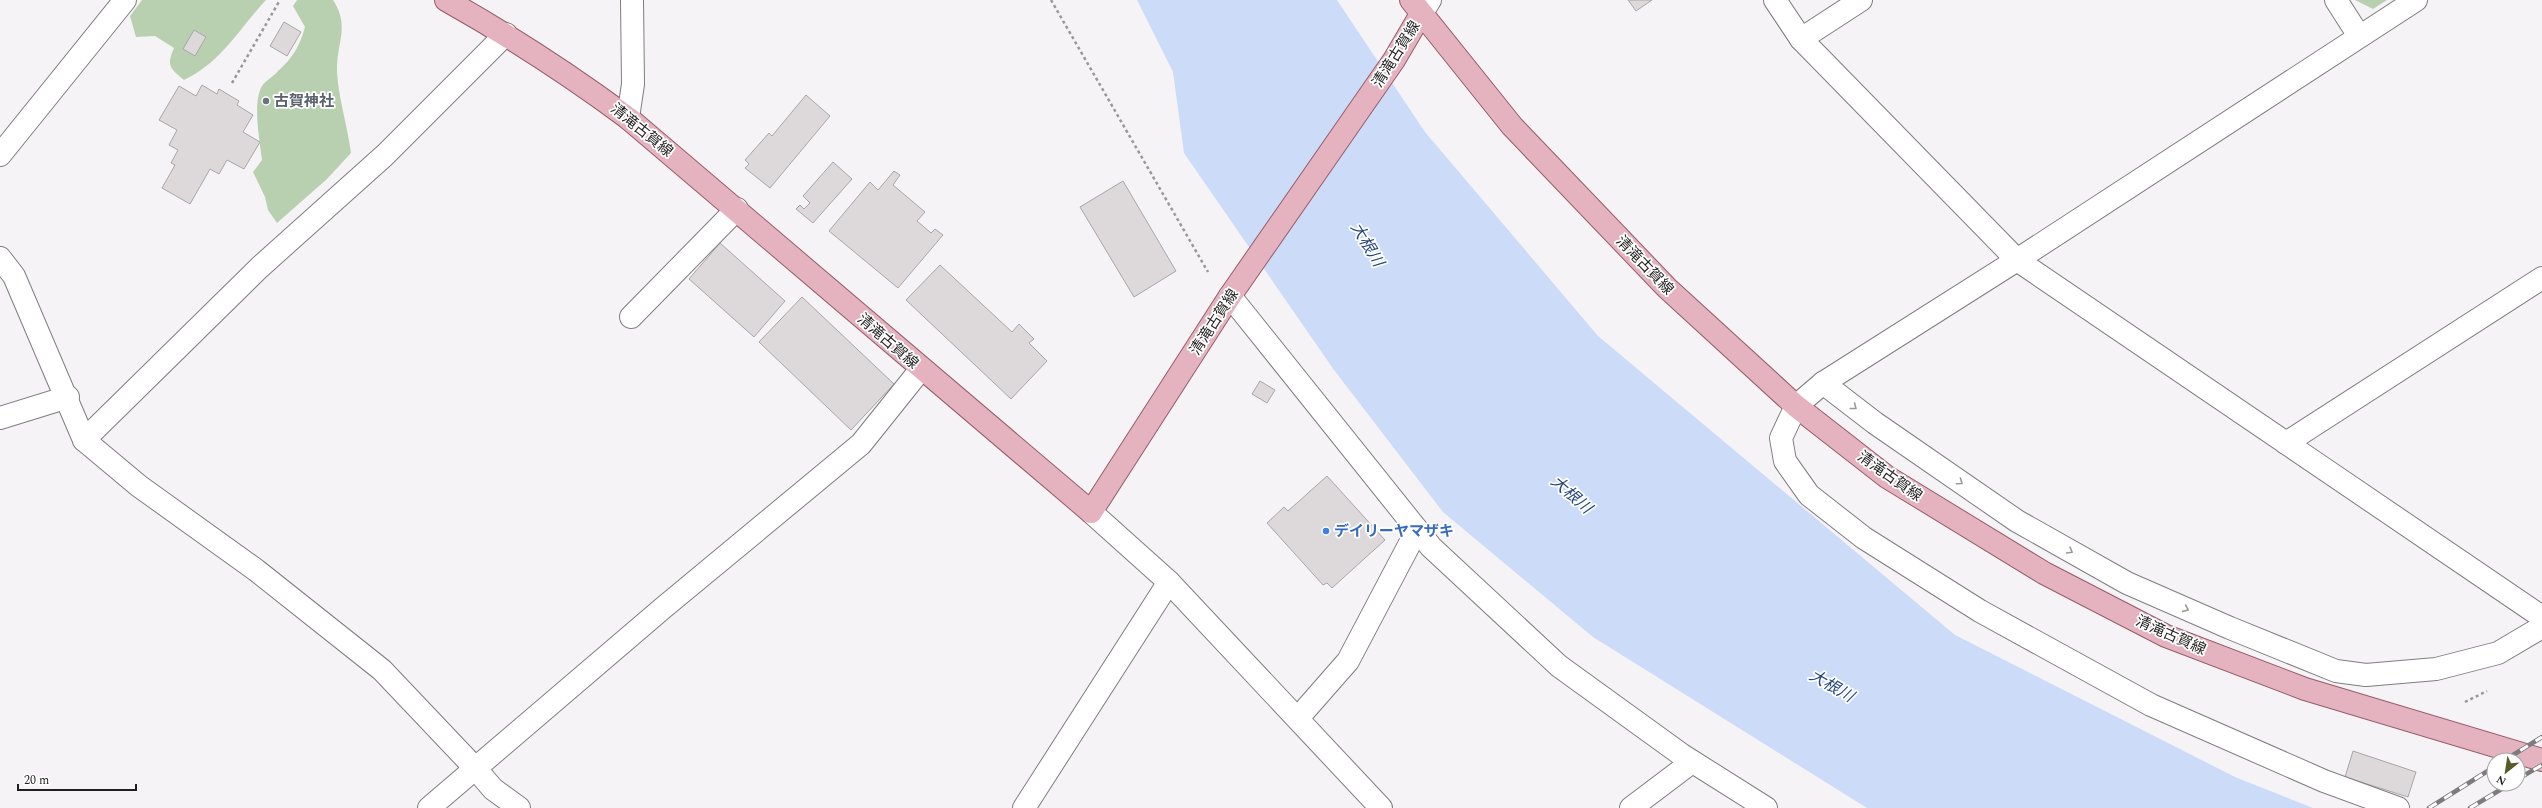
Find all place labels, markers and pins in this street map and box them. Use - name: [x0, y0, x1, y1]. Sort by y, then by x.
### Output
- place label: 古賀神社: [274, 90, 334, 113]
- marker: 古賀神社: [261, 96, 271, 106]
- place label: デイリーヤマザキ: [1334, 520, 1454, 543]
- marker: デイリーヤマザキ: [1321, 526, 1331, 536]

